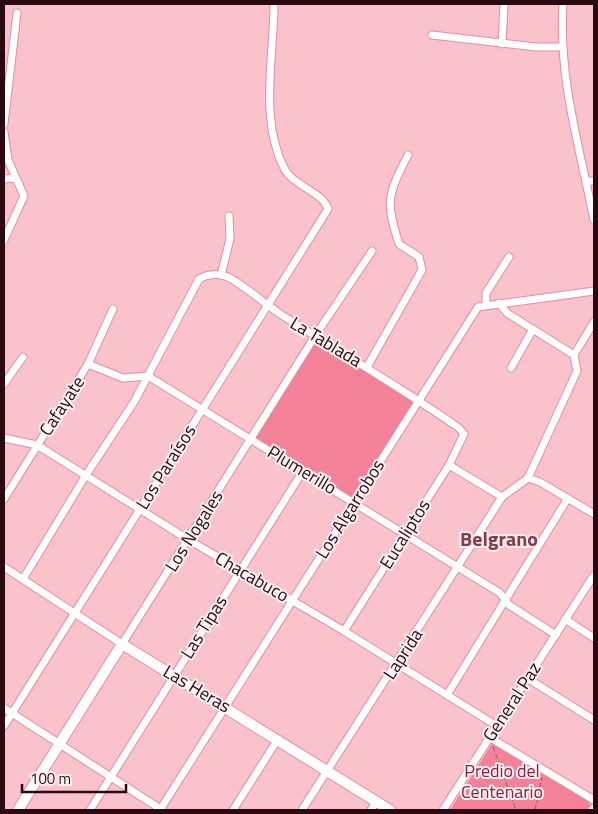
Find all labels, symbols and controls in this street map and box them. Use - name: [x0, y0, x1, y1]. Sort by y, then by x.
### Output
- street label: La Tablada: [285, 309, 367, 374]
- street label: Cafayate: [32, 370, 91, 441]
- street label: Los Paraísos: [129, 419, 202, 514]
- street label: Plumerillo: [263, 438, 342, 501]
- street label: Los Algarrobos: [308, 454, 391, 564]
- street label: Los Nogales: [158, 485, 229, 577]
- street label: Eucaliptos: [372, 494, 437, 574]
- district label: Belgrano: [460, 523, 538, 554]
- street label: Chacabuco: [210, 544, 294, 609]
- street label: Las Tipas: [174, 590, 234, 664]
- street label: Laprida: [376, 623, 429, 684]
- street label: General Paz: [476, 657, 547, 747]
- street label: Las Heras: [158, 658, 236, 719]
- park label: Predio del Centenario: [461, 757, 543, 805]
- scale bar: [22, 762, 126, 794]
- text: 100 m: [30, 767, 71, 790]

